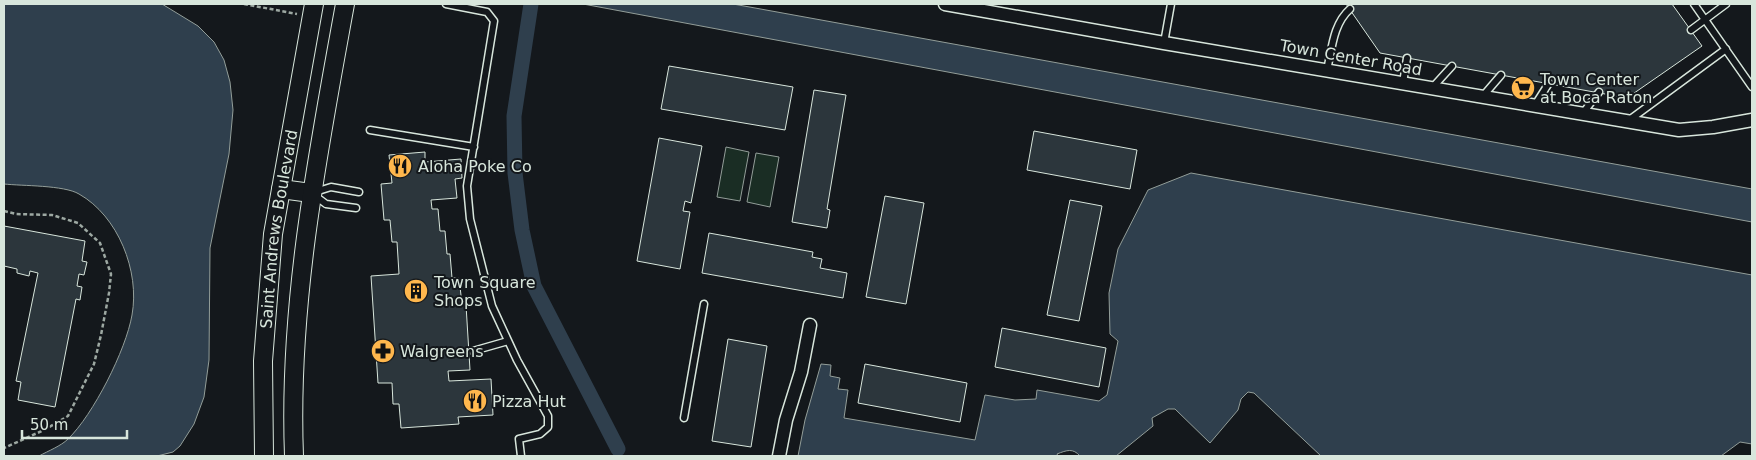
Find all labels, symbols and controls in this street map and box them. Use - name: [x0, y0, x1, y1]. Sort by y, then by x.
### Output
- street label: Town Center Road: [1277, 35, 1424, 79]
- place label: Town Center at Boca Raton: [1539, 70, 1652, 107]
- supermarket icon: Town Center at Boca Raton: [1510, 75, 1536, 101]
- street label: Saint Andrews Boulevard: [257, 128, 301, 329]
- restaurant icon: Aloha Poke Co: [387, 153, 413, 179]
- place label: Aloha Poke Co: [418, 157, 532, 176]
- place label: Town Square Shops: [433, 273, 535, 310]
- building icon: Town Square Shops: [403, 278, 429, 304]
- pharmacy icon: Walgreens: [370, 338, 396, 364]
- place label: Walgreens: [400, 342, 484, 361]
- restaurant icon: Pizza Hut: [462, 388, 488, 414]
- place label: Pizza Hut: [492, 392, 566, 411]
- scale bar: [22, 408, 128, 440]
- text: 50 m: [30, 416, 68, 434]

